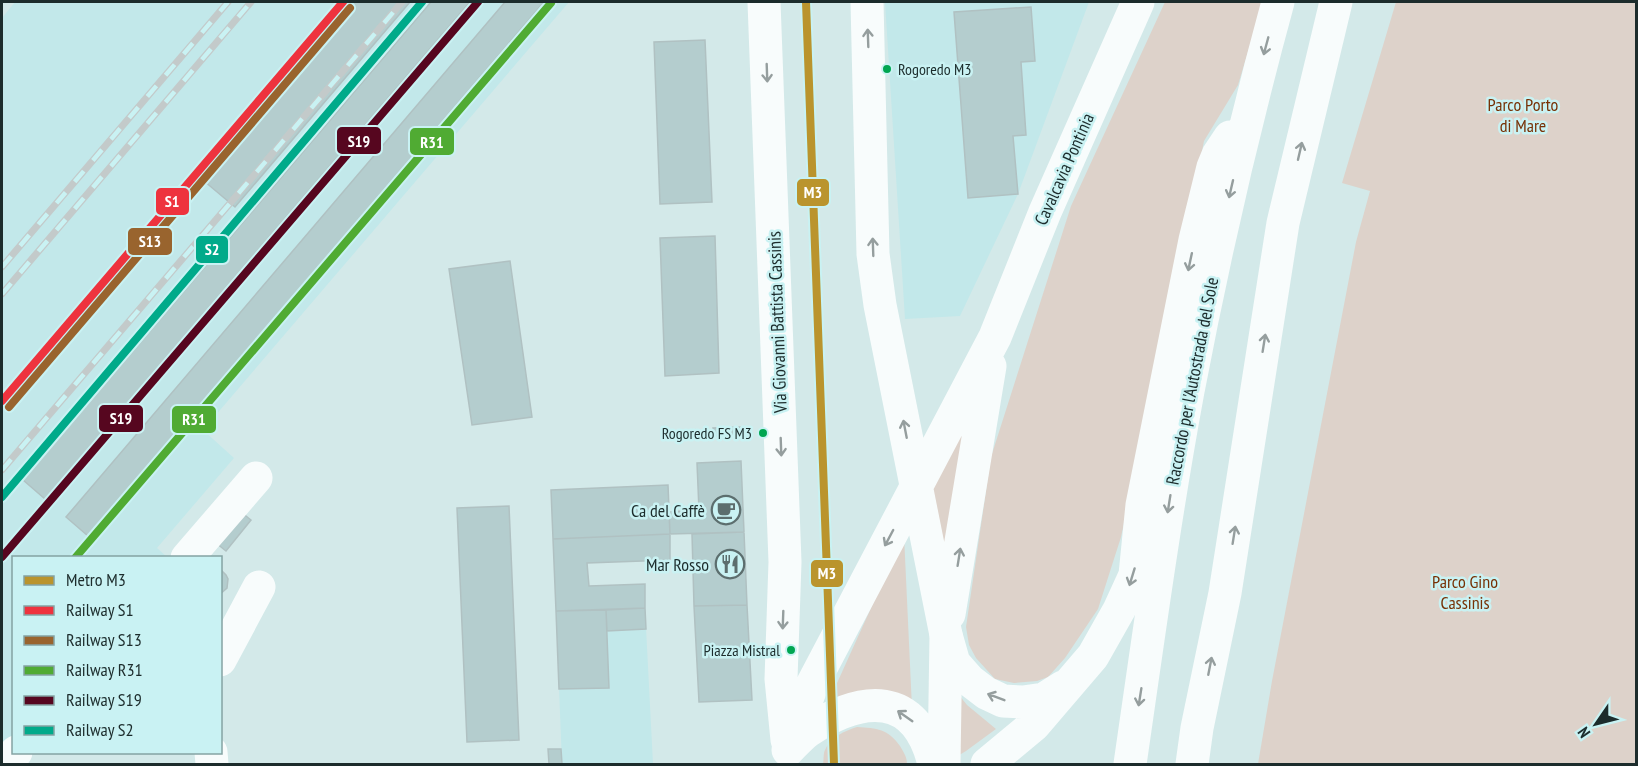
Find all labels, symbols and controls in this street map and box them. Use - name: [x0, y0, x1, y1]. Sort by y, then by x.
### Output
- one-way arrow: [862, 28, 873, 48]
- one-way arrow: [1260, 37, 1271, 56]
- place label: Rogoredo M3: [898, 59, 971, 79]
- one-way arrow: [762, 62, 773, 82]
- marker: Rogoredo M3: [881, 63, 893, 75]
- park label: Parco Porto di Mare: [1488, 93, 1559, 137]
- street label: Cavalcavia Pontinia: [1029, 109, 1099, 229]
- line badge: S19: [336, 126, 382, 155]
- line badge: R31: [409, 127, 455, 156]
- text: S19: [348, 131, 370, 151]
- text: R31: [420, 132, 444, 152]
- one-way arrow: [1295, 142, 1306, 161]
- line badge: M3: [796, 178, 830, 207]
- one-way arrow: [1224, 179, 1236, 198]
- text: M3: [804, 182, 822, 202]
- line badge: S1: [155, 187, 190, 216]
- text: S1: [165, 191, 179, 211]
- line badge: S13: [127, 227, 173, 256]
- text: S13: [139, 231, 161, 251]
- street label: Via Giovanni Battista Cassinis: [762, 231, 792, 414]
- line badge: S2: [195, 235, 229, 264]
- one-way arrow: [867, 237, 879, 257]
- text: S2: [205, 239, 219, 259]
- one-way arrow: [1184, 252, 1196, 271]
- street label: Raccordo per l'Autostrada del Sole: [1161, 275, 1223, 487]
- one-way arrow: [1259, 333, 1270, 353]
- line badge: S19: [98, 404, 144, 433]
- line badge: R31: [171, 405, 217, 434]
- text: S19: [110, 408, 132, 428]
- text: R31: [182, 409, 206, 429]
- one-way arrow: [898, 420, 910, 439]
- place label: Rogoredo FS M3: [662, 423, 752, 443]
- marker: Rogoredo FS M3: [757, 427, 769, 439]
- one-way arrow: [775, 436, 787, 456]
- cafe icon: Ca del Caffè: [710, 494, 742, 526]
- one-way arrow: [1163, 494, 1174, 513]
- place label: Ca del Caffè: [631, 499, 705, 522]
- one-way arrow: [1228, 526, 1239, 546]
- one-way arrow: [883, 529, 895, 546]
- one-way arrow: [953, 547, 964, 567]
- restaurant icon: Mar Rosso: [714, 548, 746, 580]
- place label: Mar Rosso: [646, 553, 709, 576]
- legend: [12, 556, 222, 754]
- line badge: M3: [810, 559, 844, 588]
- text: M3: [818, 563, 836, 583]
- one-way arrow: [1126, 567, 1137, 586]
- text: Metro M3: [66, 568, 126, 591]
- park label: Parco Gino Cassinis: [1432, 570, 1498, 614]
- text: Railway S1: [66, 598, 134, 621]
- one-way arrow: [777, 610, 789, 630]
- text: Railway S13: [66, 628, 142, 651]
- place label: Piazza Mistral: [704, 640, 780, 660]
- marker: Piazza Mistral: [785, 644, 797, 656]
- one-way arrow: [1205, 656, 1216, 676]
- text: Railway R31: [66, 658, 143, 681]
- one-way arrow: [1134, 686, 1145, 706]
- text: Railway S19: [66, 688, 142, 711]
- one-way arrow: [987, 691, 1006, 702]
- north arrow: [1566, 694, 1626, 754]
- one-way arrow: [897, 710, 913, 722]
- text: Railway S2: [66, 718, 134, 741]
- text: N: [1573, 723, 1594, 742]

